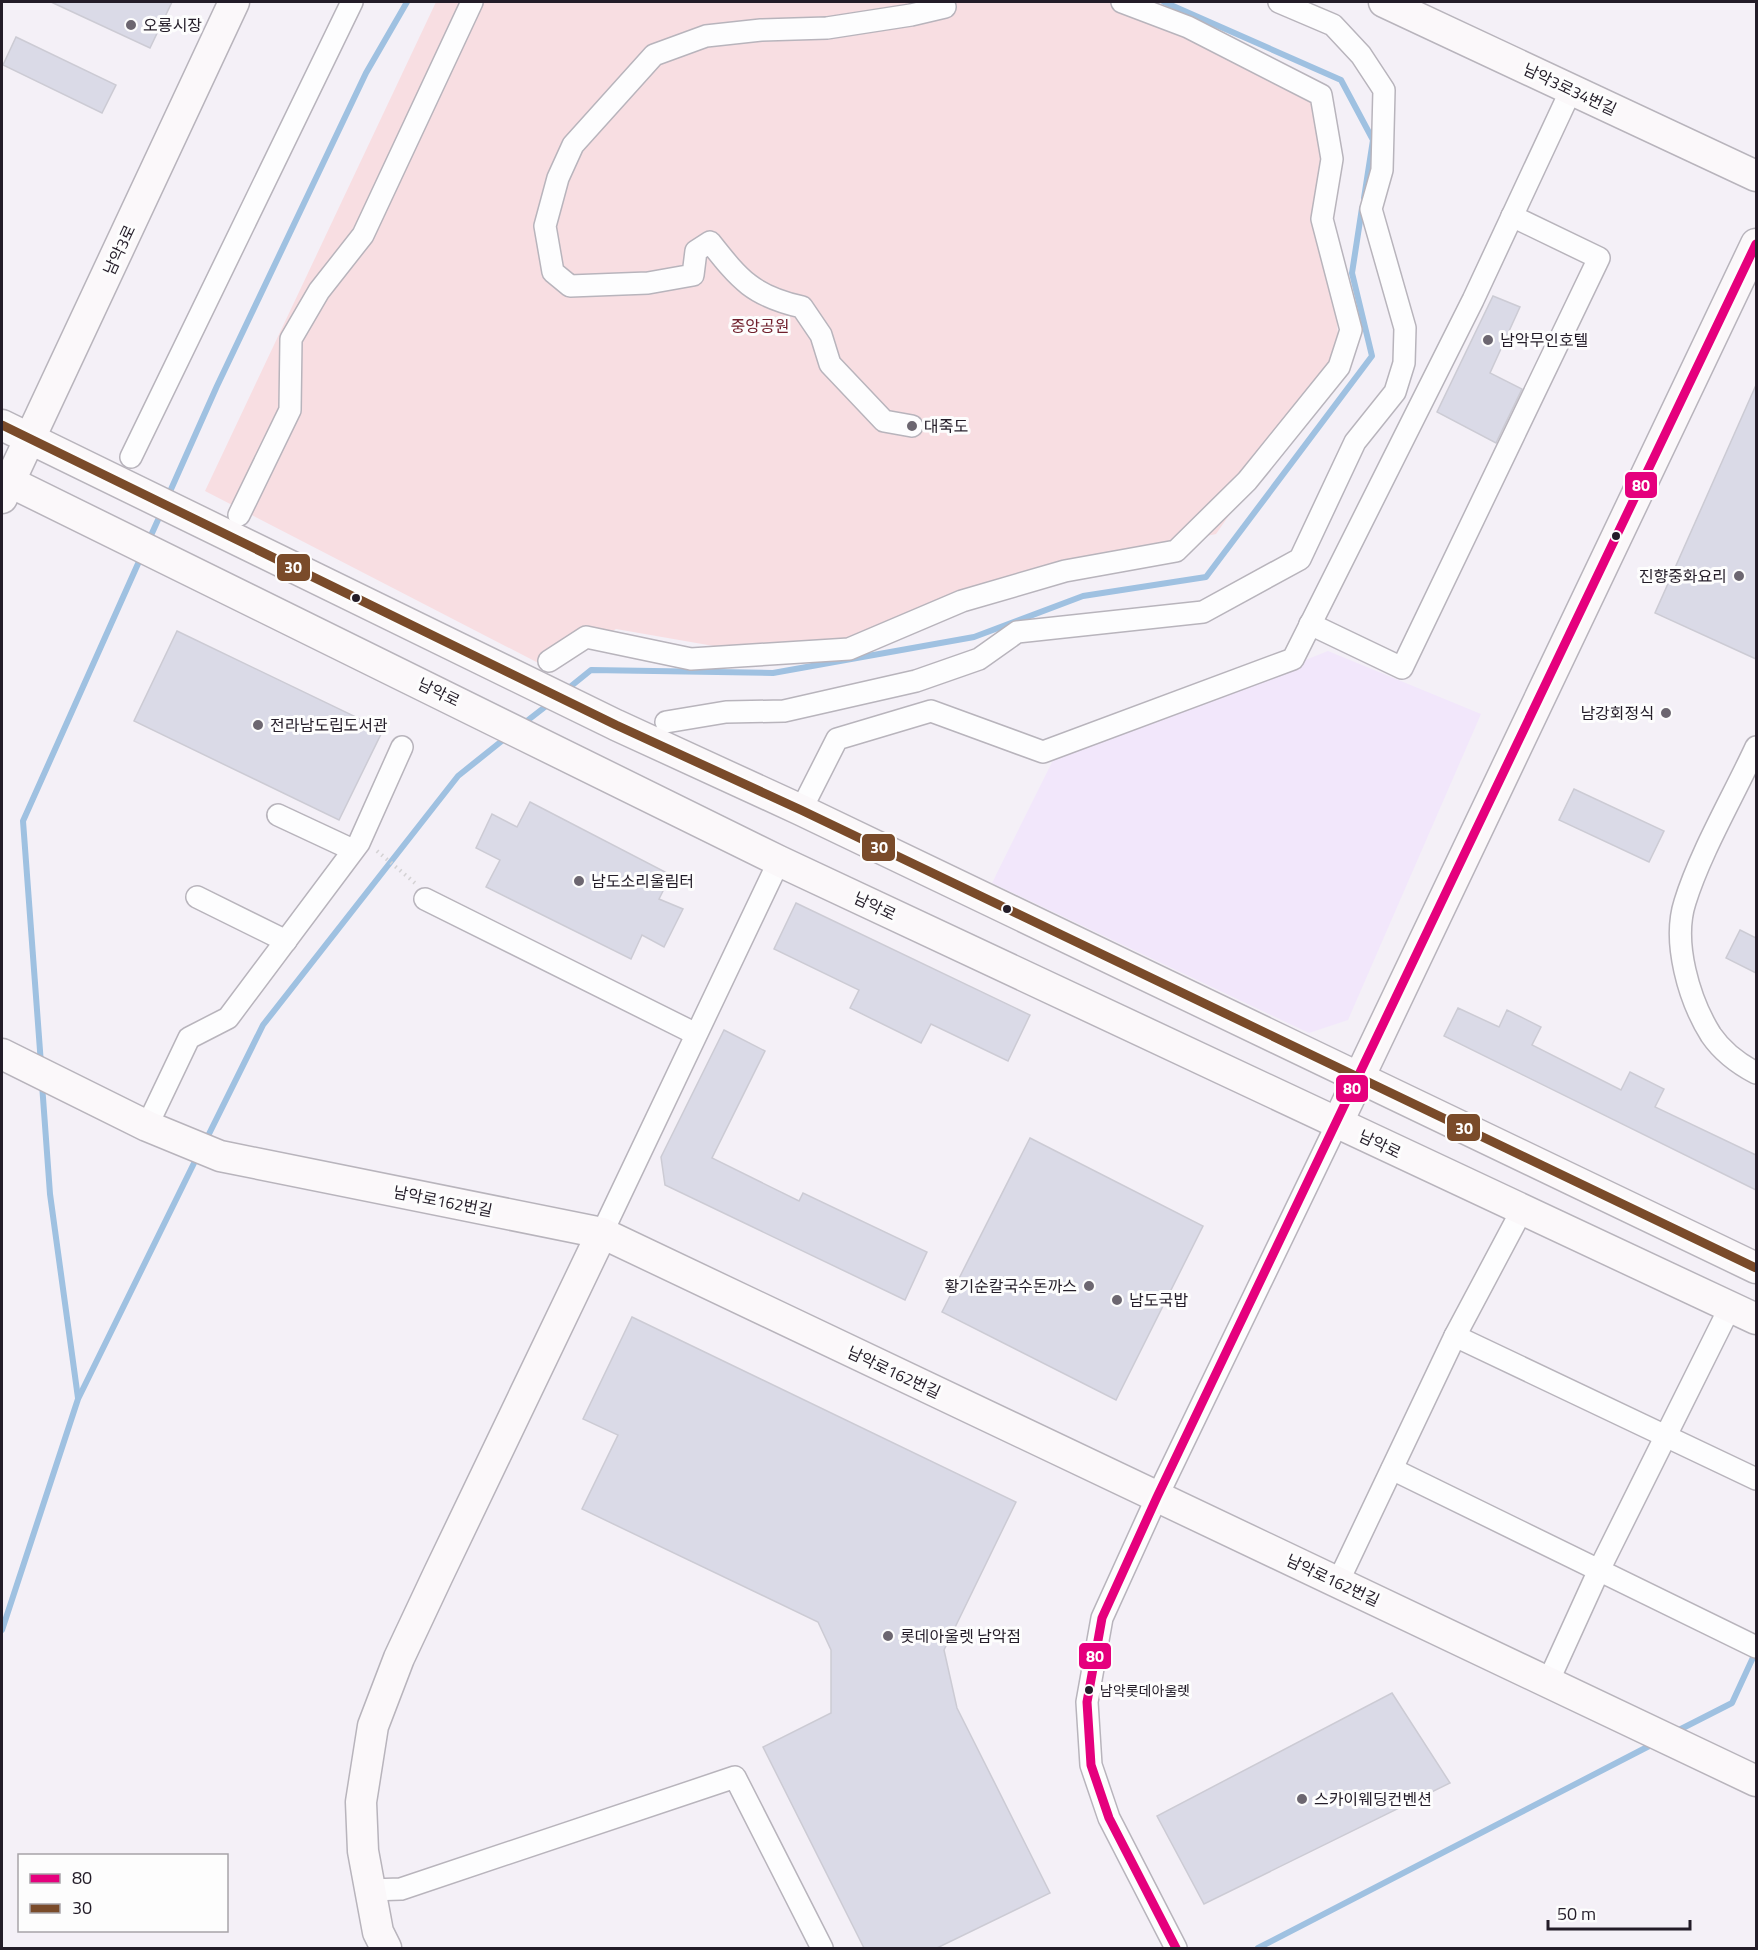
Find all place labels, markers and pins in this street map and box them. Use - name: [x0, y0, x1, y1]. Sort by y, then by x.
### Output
- place label: 오룡시장: [143, 13, 202, 37]
- marker: 오룡시장: [124, 18, 138, 32]
- place label: 남악무인호텔: [1500, 328, 1588, 352]
- marker: 남악무인호텔: [1481, 333, 1495, 347]
- place label: 대죽도: [924, 414, 968, 438]
- marker: 대죽도: [905, 419, 919, 433]
- unlabelled marker: [1610, 530, 1622, 542]
- place label: 진향중화요리: [1639, 564, 1727, 588]
- marker: 진향중화요리: [1732, 569, 1746, 583]
- unlabelled marker: [350, 592, 362, 604]
- place label: 남강회정식: [1580, 701, 1654, 725]
- marker: 남강회정식: [1659, 706, 1673, 720]
- place label: 전라남도립도서관: [270, 713, 388, 737]
- marker: 전라남도립도서관: [251, 718, 265, 732]
- place label: 남도소리울림터: [591, 869, 694, 893]
- marker: 남도소리울림터: [572, 874, 586, 888]
- unlabelled marker: [1001, 903, 1013, 915]
- place label: 황기순칼국수돈까스: [945, 1274, 1077, 1298]
- marker: 황기순칼국수돈까스: [1082, 1279, 1096, 1293]
- place label: 남도국밥: [1129, 1288, 1188, 1312]
- marker: 남도국밥: [1110, 1293, 1124, 1307]
- place label: 롯데아울렛 남악점: [900, 1624, 1021, 1648]
- marker: 롯데아울렛 남악점: [881, 1629, 895, 1643]
- place label: 남악롯데아울렛: [1100, 1680, 1190, 1701]
- marker: 남악롯데아울렛: [1083, 1684, 1095, 1696]
- place label: 스카이웨딩컨벤션: [1314, 1787, 1432, 1811]
- marker: 스카이웨딩컨벤션: [1295, 1792, 1309, 1806]

